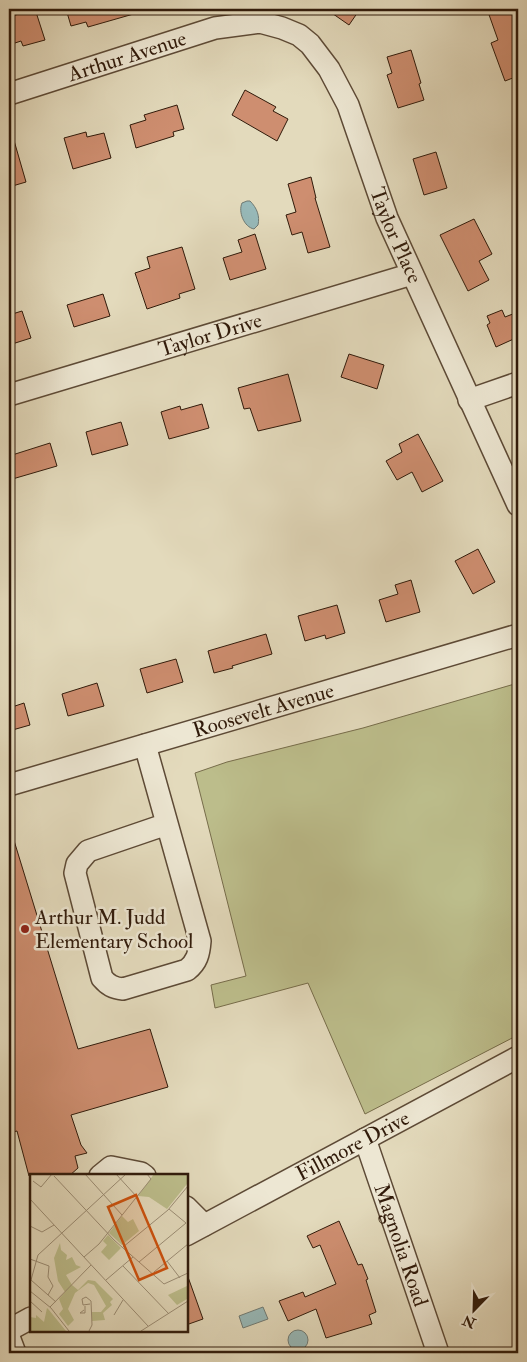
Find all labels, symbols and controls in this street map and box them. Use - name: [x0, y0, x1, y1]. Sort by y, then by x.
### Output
- street label: Arthur Avenue: [64, 25, 190, 88]
- street label: Taylor Place: [364, 184, 429, 288]
- street label: Taylor Drive: [155, 306, 265, 363]
- street label: Roosevelt Avenue: [189, 676, 337, 744]
- place label: Arthur M. Judd Elementary School: [34, 904, 194, 955]
- marker: Arthur M. Judd Elementary School: [19, 923, 31, 935]
- street label: Fillmore Drive: [291, 1104, 414, 1187]
- inset map: [30, 1174, 188, 1332]
- street label: Magnolia Road: [368, 1180, 435, 1311]
- north arrow: [450, 1284, 500, 1334]
- text: N: [460, 1311, 479, 1332]

